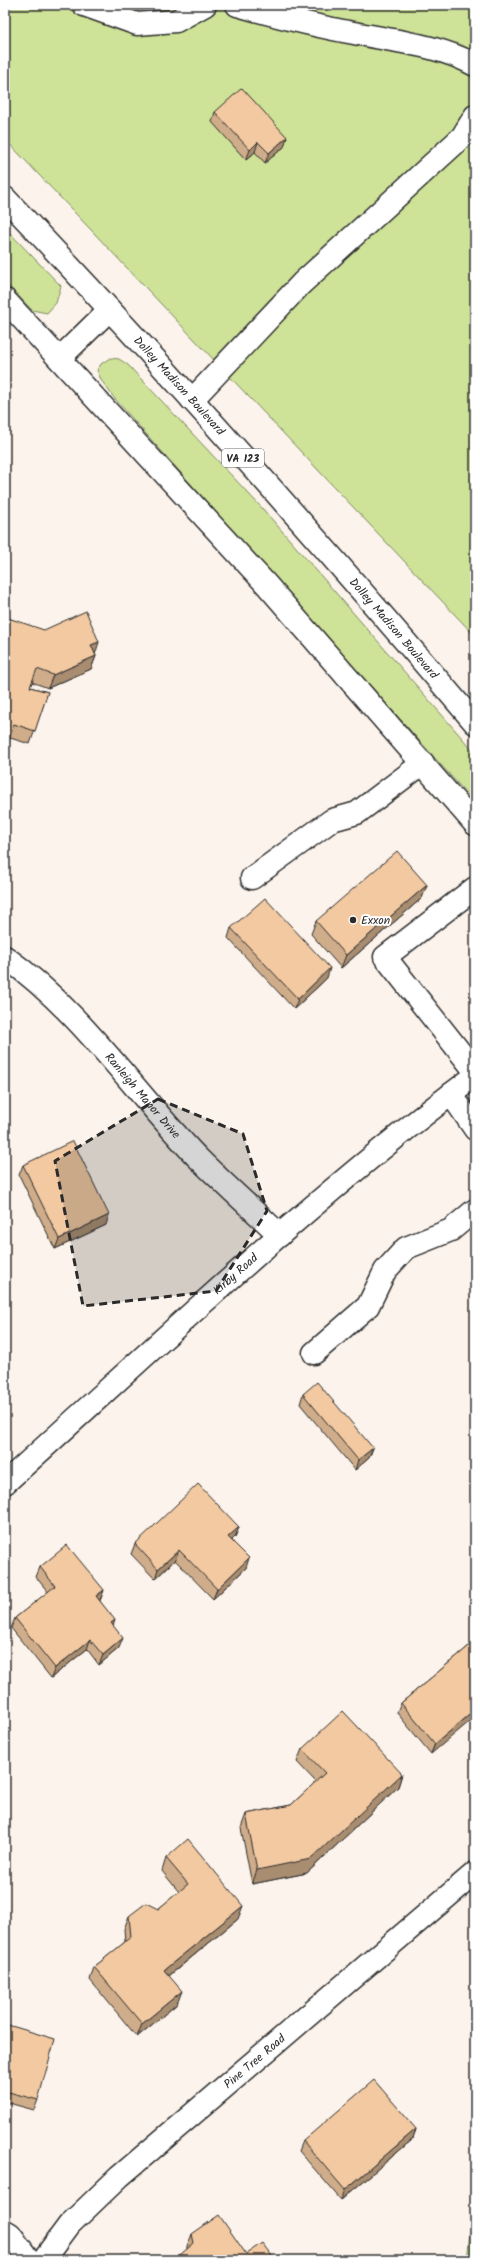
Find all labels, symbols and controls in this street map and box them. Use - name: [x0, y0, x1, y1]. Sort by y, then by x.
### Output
- street label: Dolley Madison Boulevard: [129, 332, 230, 441]
- road number: VA 123: [222, 449, 264, 467]
- street label: Dolley Madison Boulevard: [344, 574, 443, 684]
- place label: Exxon: [361, 911, 390, 930]
- marker: Exxon: [348, 915, 358, 925]
- street label: Ranleigh Manor Drive: [100, 1049, 185, 1144]
- street label: Kirby Road: [209, 1248, 263, 1300]
- street label: Pine Tree Road: [220, 2029, 291, 2094]

